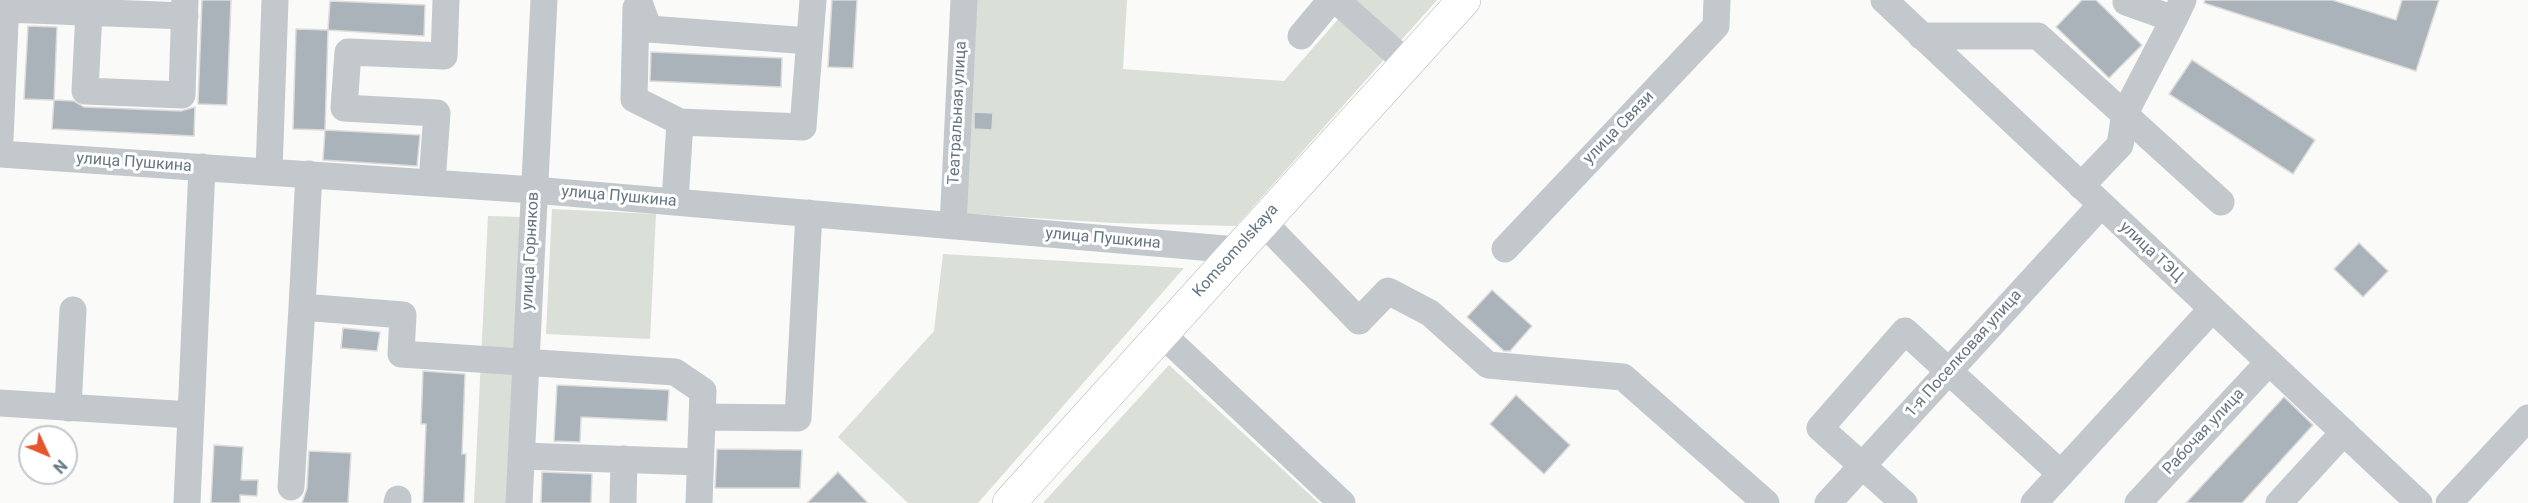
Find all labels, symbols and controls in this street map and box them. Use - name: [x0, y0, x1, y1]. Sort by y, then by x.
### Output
- street label: Театральная улица: [945, 41, 971, 185]
- street label: улица Связи: [1580, 88, 1658, 168]
- street label: улица Пушкина: [76, 149, 192, 177]
- street label: улица Пушкина: [561, 182, 677, 212]
- street label: улица Горняков: [518, 191, 544, 311]
- street label: Komsomolskaya: [1189, 201, 1283, 301]
- street label: улица ТЭЦ: [2115, 218, 2187, 286]
- street label: улица Пушкина: [1045, 224, 1161, 254]
- street label: 1-я Поселковая улица: [1902, 286, 2026, 422]
- street label: Рабочая улица: [2159, 385, 2249, 479]
- north arrow: [18, 425, 78, 485]
- text: N: [49, 456, 71, 477]

